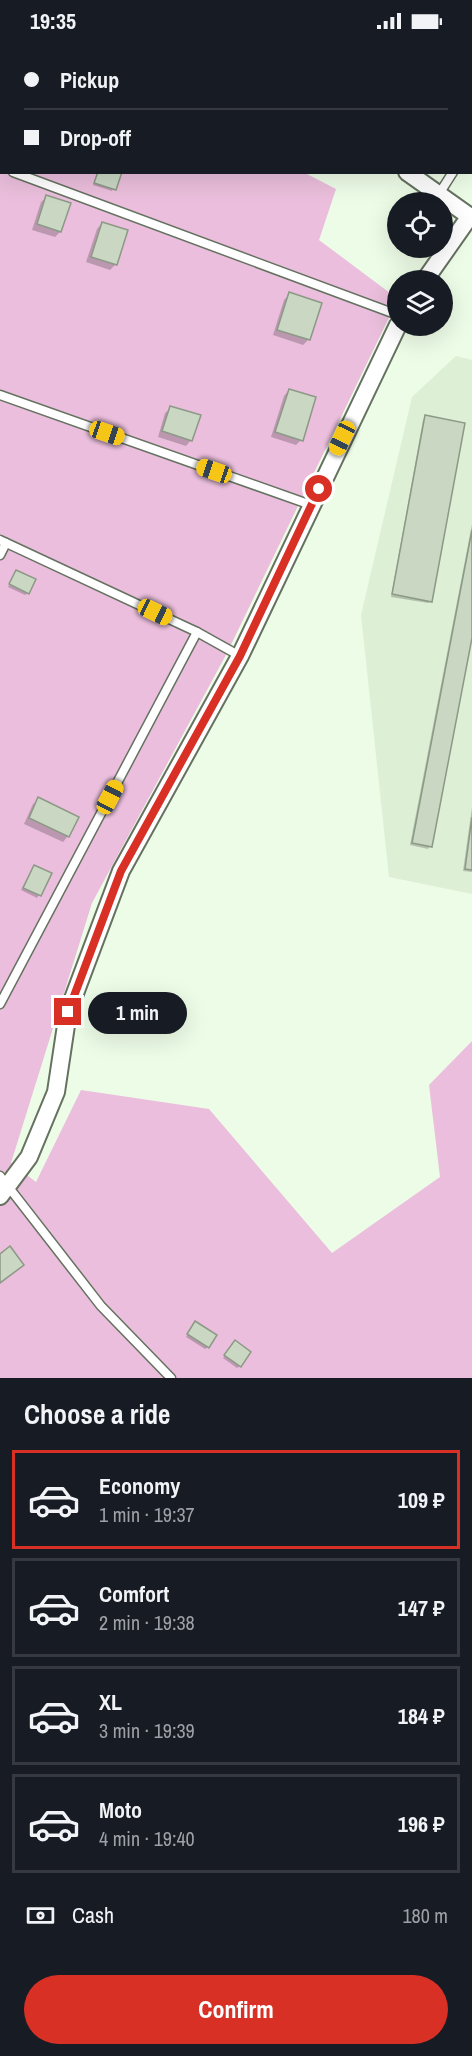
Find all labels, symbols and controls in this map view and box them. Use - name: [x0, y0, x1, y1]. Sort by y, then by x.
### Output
- text: 19:35: [30, 6, 76, 36]
- text: Pickup: [60, 65, 119, 95]
- text: Drop-off: [60, 123, 131, 153]
- map controls: [387, 192, 453, 336]
- button: locate: [387, 192, 453, 258]
- button: layers: [387, 270, 453, 336]
- car: [326, 418, 358, 458]
- car: [87, 419, 127, 447]
- car: [194, 457, 234, 485]
- route start: [305, 475, 332, 502]
- car: [135, 596, 175, 628]
- car: [94, 777, 126, 817]
- callout: 1 min: [89, 991, 188, 1033]
- route end: [54, 998, 81, 1025]
- text: 1 min: [116, 999, 159, 1026]
- text: Choose a ride: [24, 1396, 170, 1432]
- text: Economy: [99, 1471, 180, 1501]
- icon: car: [27, 1473, 81, 1527]
- text: 109 ₽: [398, 1485, 445, 1515]
- text: 1 min · 19:37: [99, 1501, 195, 1528]
- text: Comfort: [99, 1579, 169, 1609]
- icon: car: [27, 1581, 81, 1635]
- text: 147 ₽: [398, 1593, 445, 1623]
- text: 2 min · 19:38: [99, 1609, 195, 1636]
- text: XL: [99, 1687, 122, 1717]
- icon: car: [27, 1689, 81, 1743]
- text: 184 ₽: [398, 1701, 445, 1731]
- text: 3 min · 19:39: [99, 1717, 195, 1744]
- text: Moto: [99, 1795, 142, 1825]
- icon: car: [27, 1797, 81, 1851]
- text: 196 ₽: [398, 1809, 445, 1839]
- text: 4 min · 19:40: [99, 1825, 195, 1852]
- icon: cash: [24, 1899, 57, 1932]
- text: Cash: [72, 1900, 114, 1930]
- text: 180 m: [402, 1902, 448, 1929]
- button: Confirm: [24, 1975, 448, 2044]

